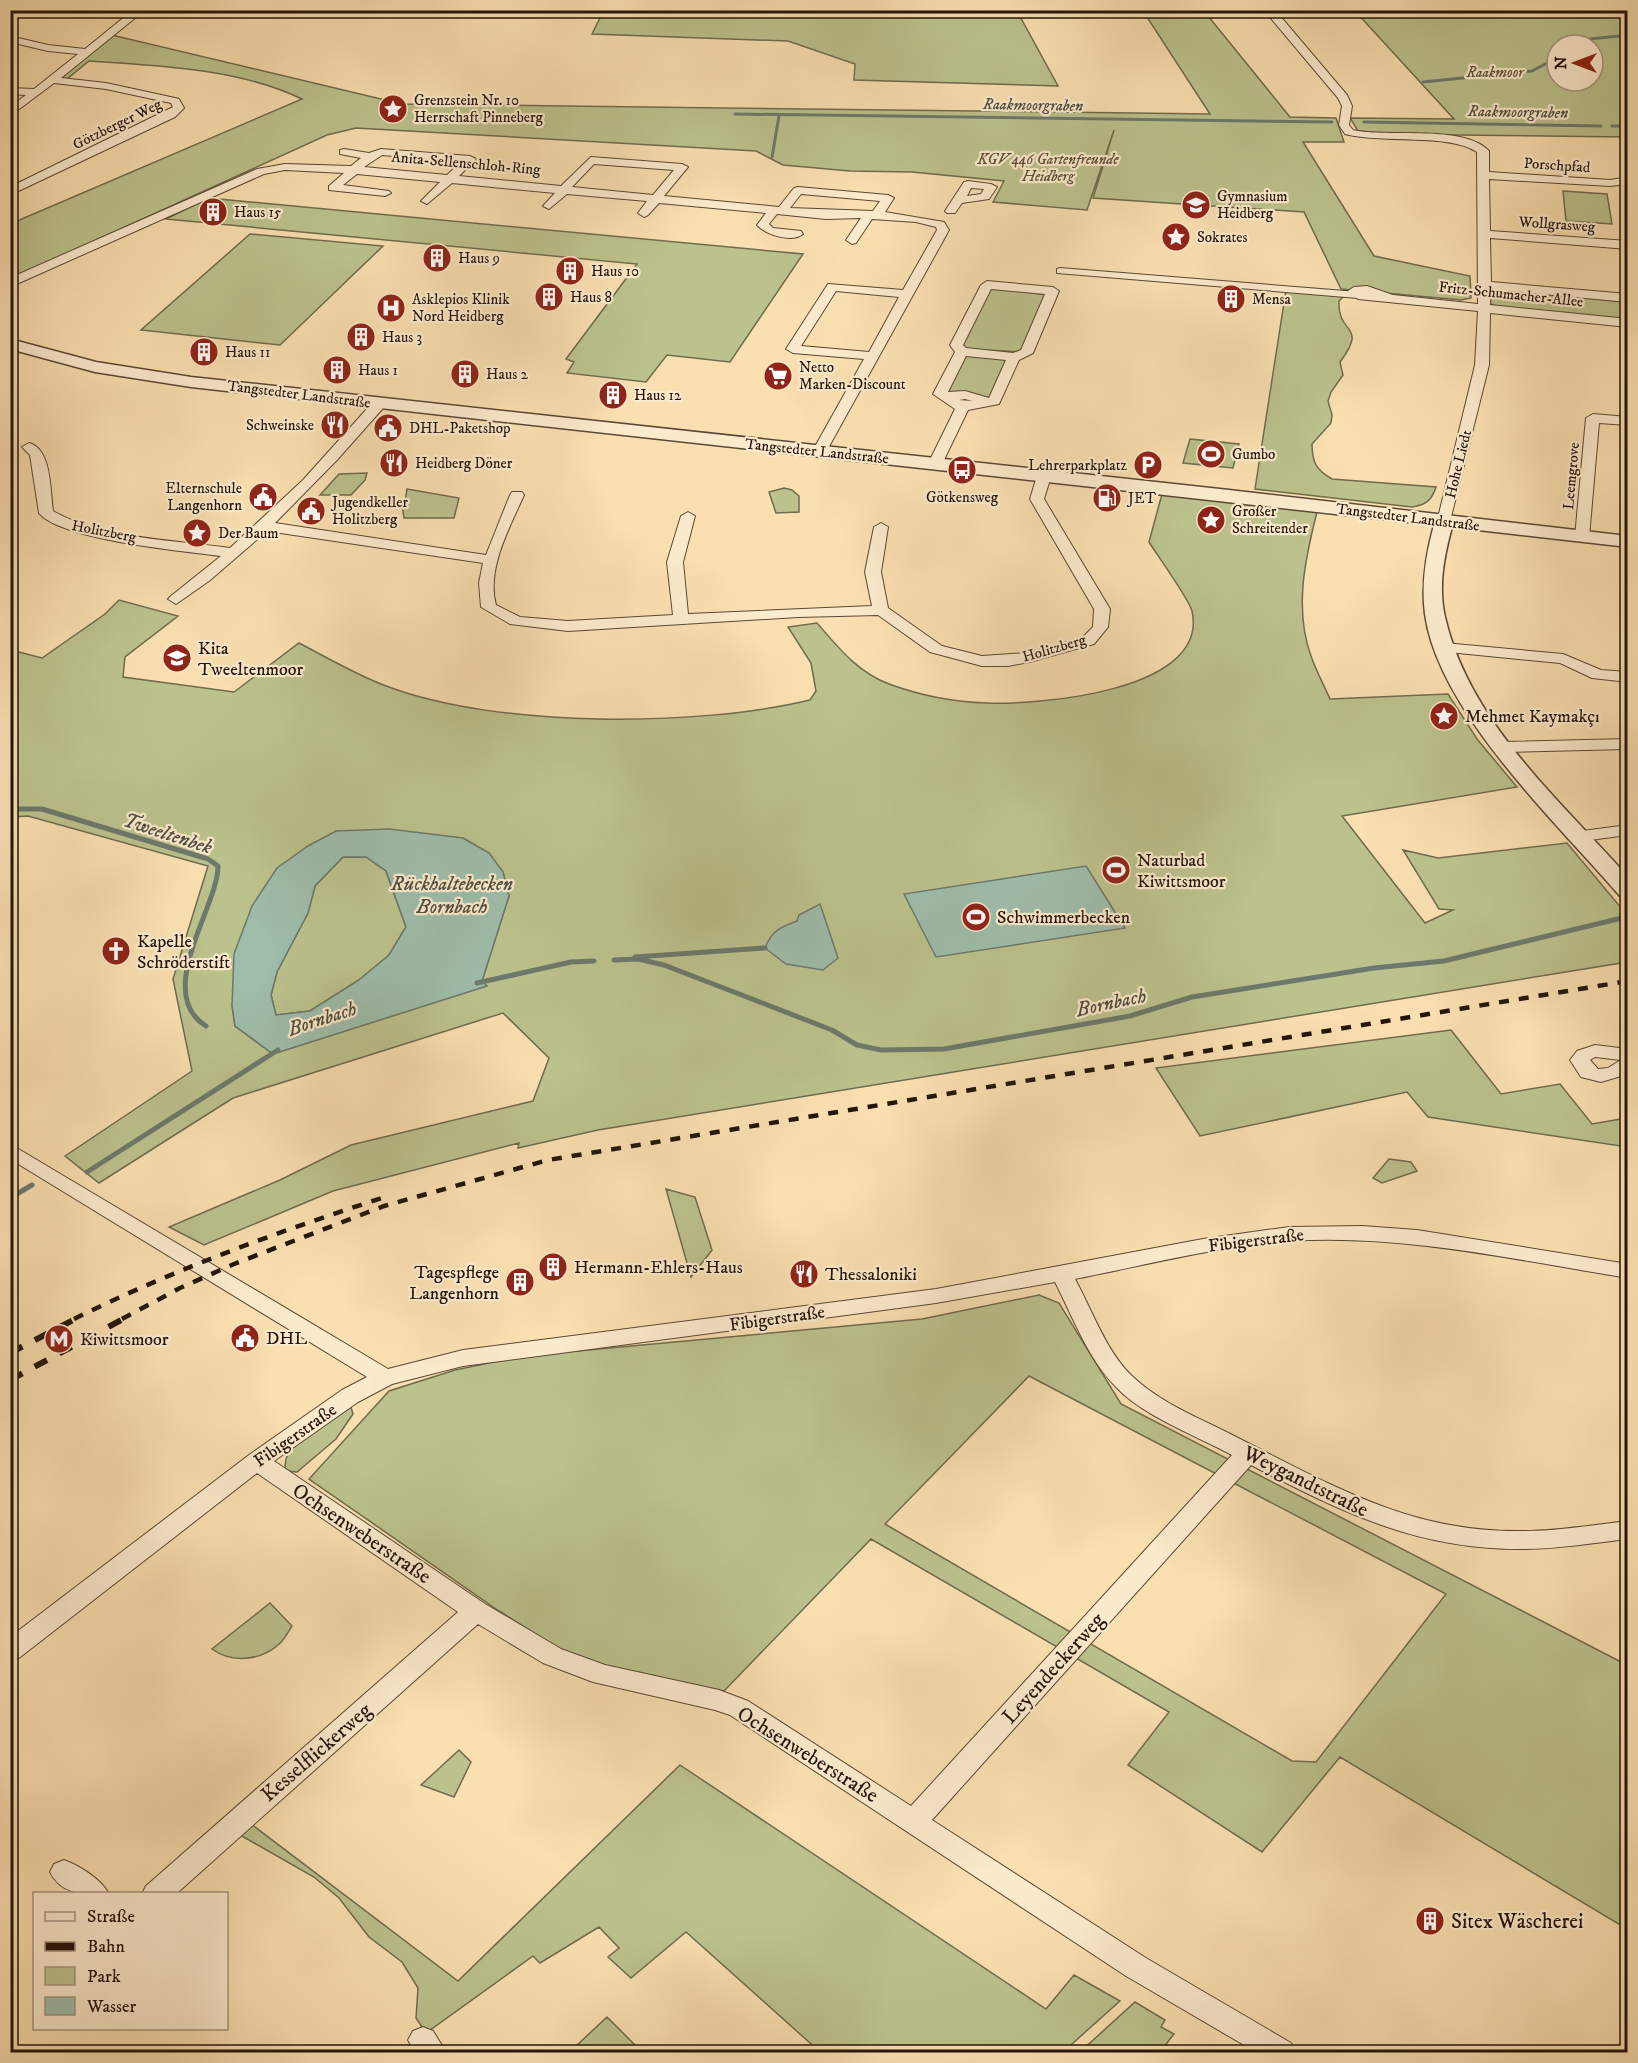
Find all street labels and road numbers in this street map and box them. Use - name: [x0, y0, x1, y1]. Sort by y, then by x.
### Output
- street label: Götzberger Weg: [70, 94, 165, 154]
- street label: Anita-Sellenschloh-Ring: [391, 148, 542, 180]
- street label: Porschpfad: [1523, 154, 1591, 177]
- street label: Wollgrasweg: [1517, 212, 1597, 237]
- street label: Fritz-Schumacher-Allee: [1438, 277, 1584, 312]
- street label: Tangstedter Landstraße: [226, 376, 372, 413]
- street label: Hohe Liedt: [1441, 428, 1476, 500]
- street label: Tangstedter Landstraße: [744, 435, 890, 468]
- street label: Leemgrove: [1559, 442, 1584, 510]
- street label: Tangstedter Landstraße: [1335, 499, 1481, 536]
- street label: Holitzberg: [70, 516, 138, 547]
- street label: Holitzberg: [1020, 630, 1089, 667]
- street label: Fibigerstraße: [1207, 1224, 1305, 1258]
- street label: Fibigerstraße: [728, 1301, 826, 1337]
- street label: Fibigerstraße: [250, 1399, 341, 1472]
- street label: Weygandtstraße: [1238, 1440, 1373, 1524]
- street label: Ochsenweberstraße: [287, 1478, 436, 1590]
- street label: Leyendeckerweg: [997, 1607, 1111, 1730]
- street label: Kesselflickerweg: [256, 1697, 378, 1808]
- street label: Ochsenweberstraße: [732, 1701, 883, 1809]

